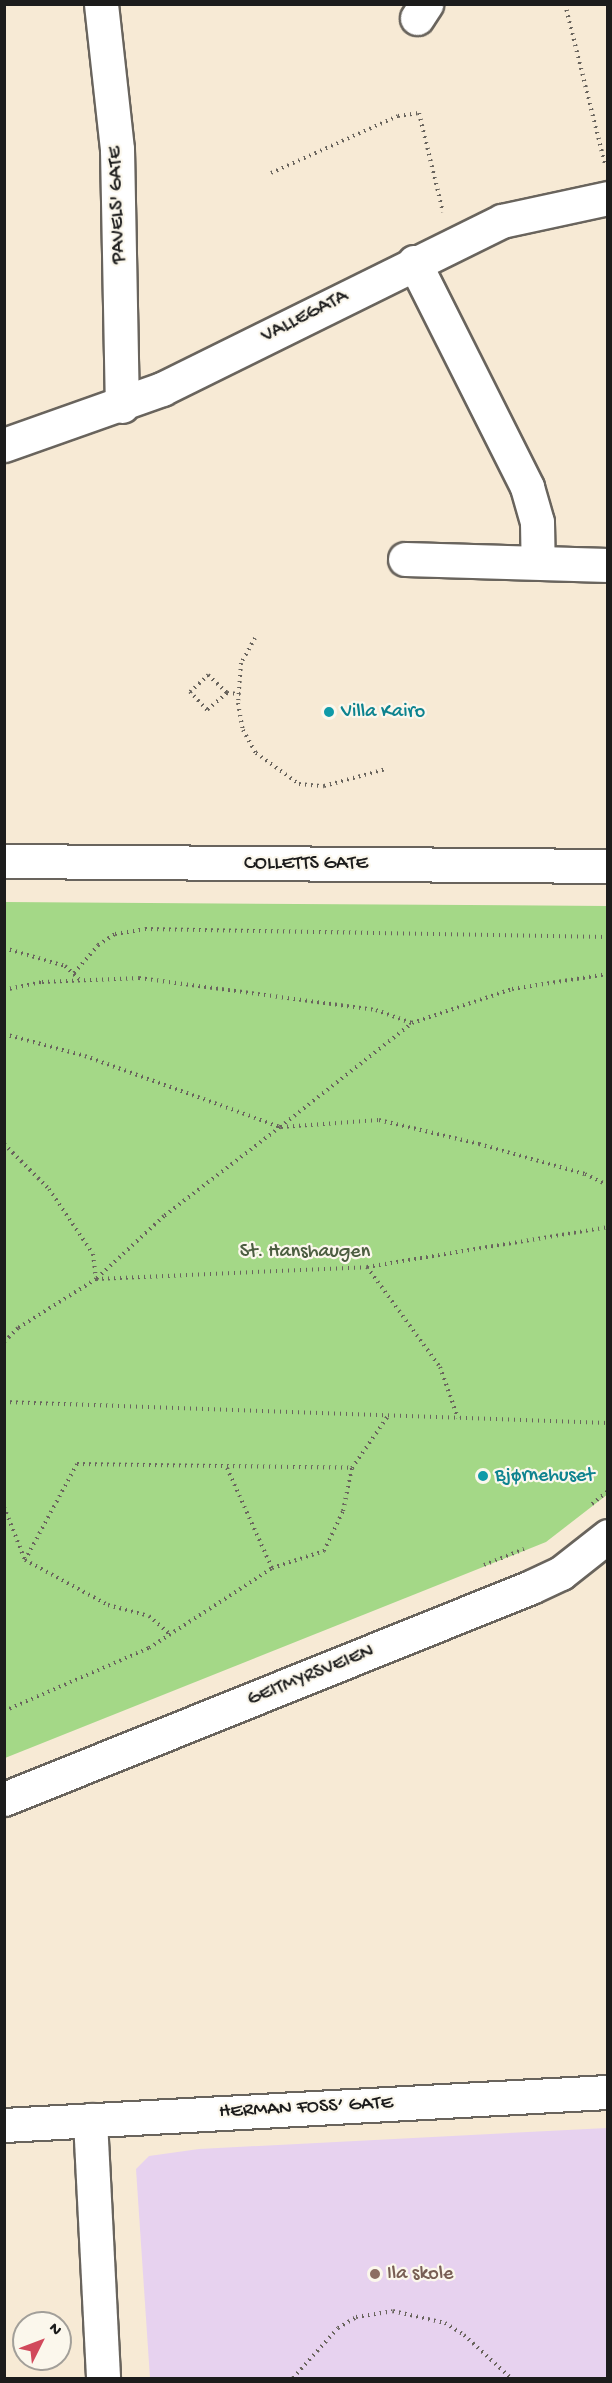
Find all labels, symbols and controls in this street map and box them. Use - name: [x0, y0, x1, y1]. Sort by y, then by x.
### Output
- street label: PAVELS' GATE: [104, 146, 132, 264]
- street label: VALLEGATA: [258, 285, 352, 349]
- place label: Villa Kairo: [341, 700, 425, 724]
- marker: Villa Kairo: [322, 705, 336, 719]
- street label: COLLETTS GATE: [244, 852, 368, 876]
- park label: St. Hanshaugen: [240, 1240, 370, 1264]
- place label: Bjørnehuset: [495, 1464, 594, 1488]
- marker: Bjørnehuset: [476, 1469, 490, 1483]
- street label: GEITMYRSVEIEN: [244, 1640, 378, 1712]
- street label: HERMAN FOSS’ GATE: [218, 2091, 394, 2125]
- place label: Ila skole: [387, 2262, 453, 2286]
- marker: Ila skole: [368, 2267, 382, 2281]
- north arrow: [12, 2311, 72, 2371]
- text: N: [44, 2320, 65, 2340]

